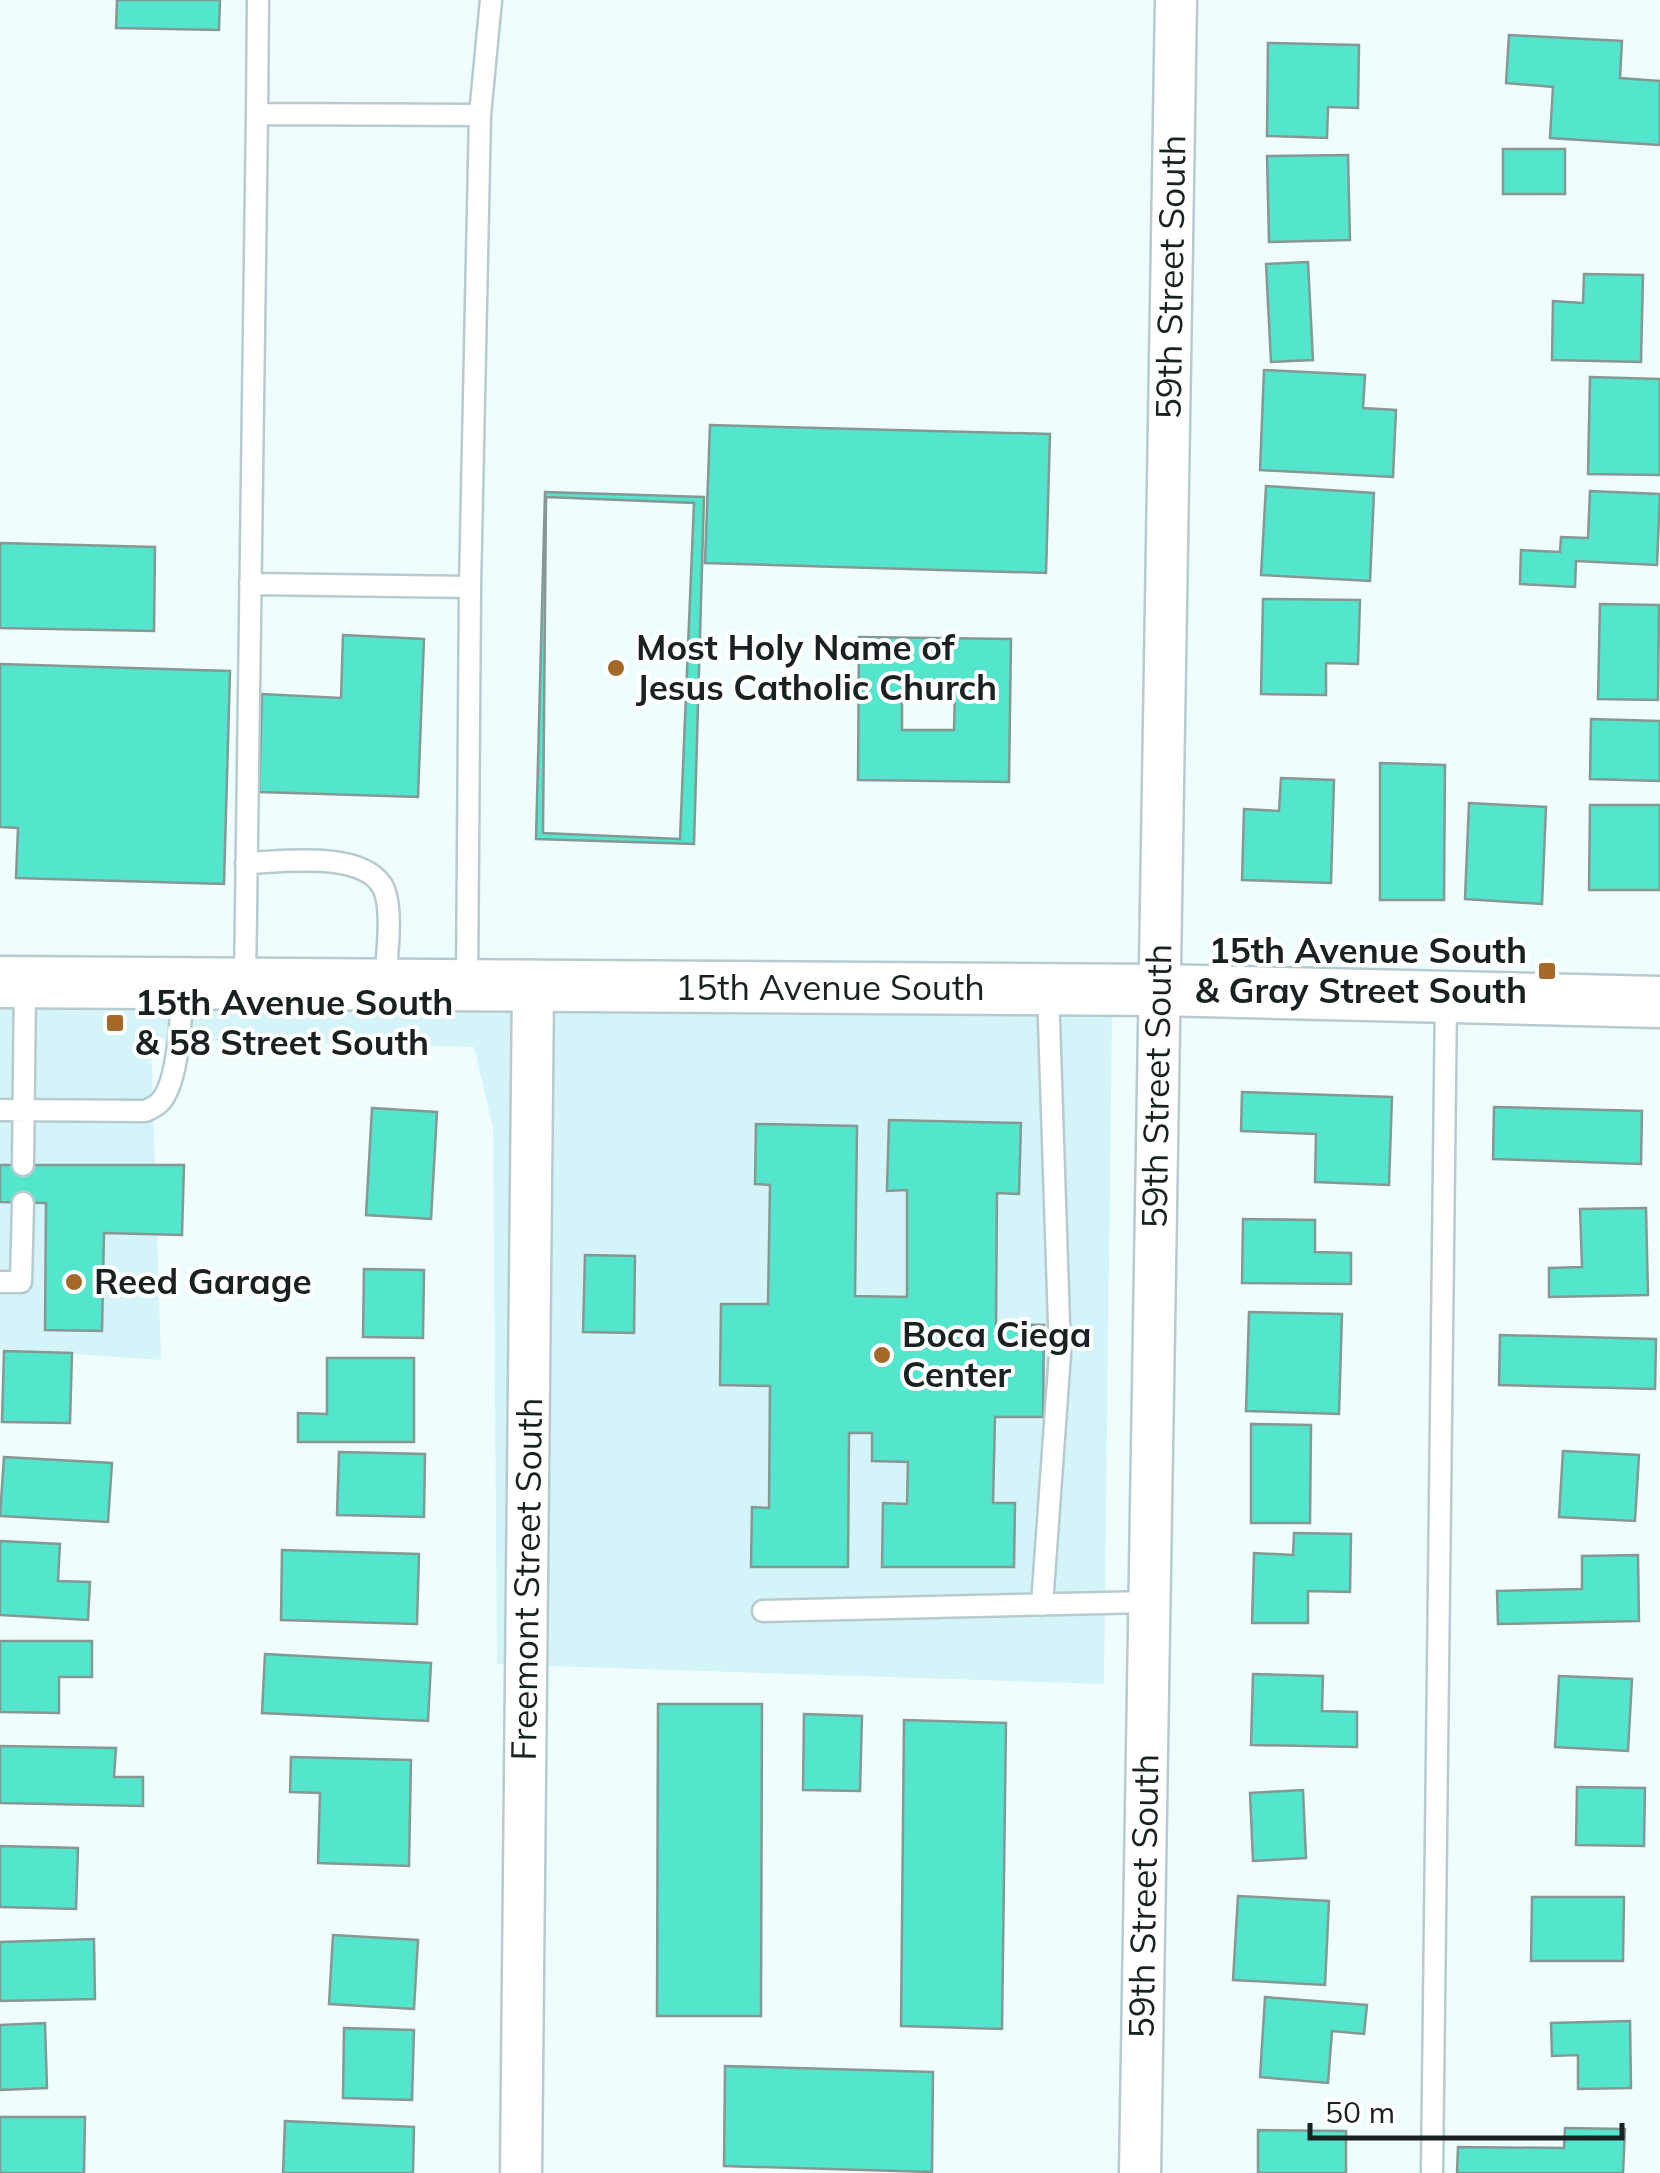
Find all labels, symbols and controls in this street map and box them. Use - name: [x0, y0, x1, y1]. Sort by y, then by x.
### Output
- street label: 59th Street South: [1146, 134, 1194, 420]
- place label: Most Holy Name of Jesus Catholic Church: [636, 625, 997, 709]
- marker: Most Holy Name of Jesus Catholic Church: [605, 657, 627, 679]
- place label: 15th Avenue South & Gray Street South: [1195, 928, 1527, 1012]
- street label: 59th Street South: [1132, 943, 1180, 1229]
- marker: 15th Avenue South & Gray Street South: [1536, 960, 1558, 982]
- street label: 15th Avenue South: [675, 965, 985, 1009]
- place label: 15th Avenue South & 58 Street South: [135, 980, 453, 1064]
- marker: 15th Avenue South & 58 Street South: [104, 1012, 126, 1034]
- place label: Reed Garage: [94, 1259, 312, 1303]
- marker: Reed Garage: [63, 1271, 85, 1293]
- place label: Boca Ciega Center: [902, 1312, 1091, 1396]
- marker: Boca Ciega Center: [871, 1344, 893, 1366]
- street label: Freemont Street South: [501, 1397, 551, 1761]
- street label: 59th Street South: [1119, 1753, 1167, 2039]
- scale bar: [1310, 2078, 1622, 2140]
- text: 50 m: [1325, 2093, 1395, 2131]

